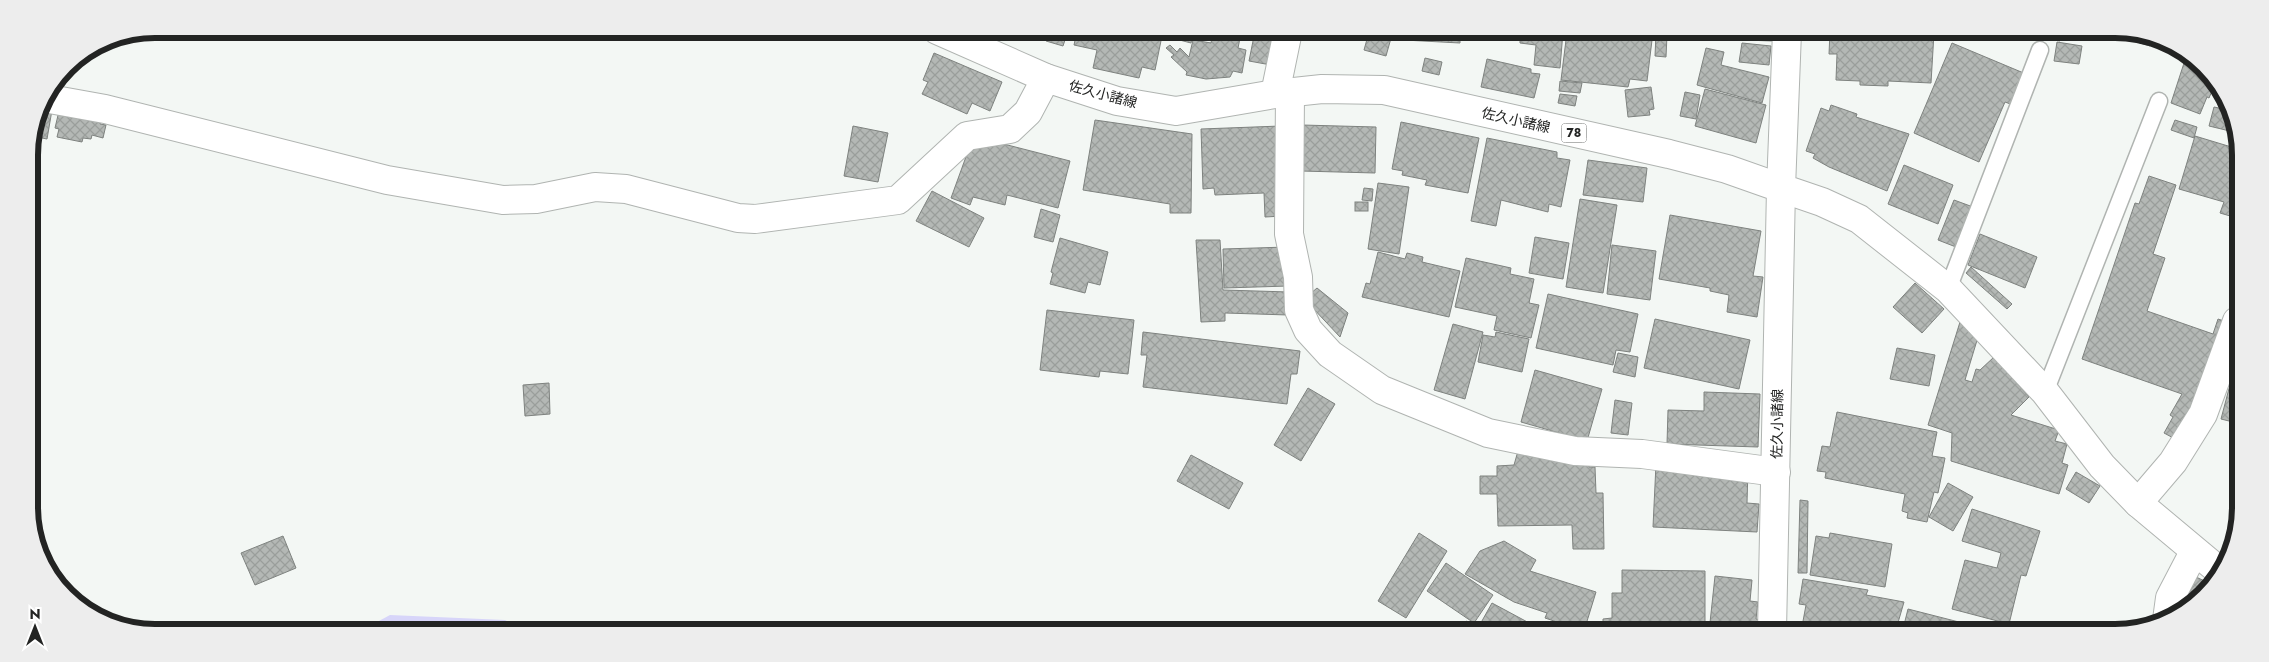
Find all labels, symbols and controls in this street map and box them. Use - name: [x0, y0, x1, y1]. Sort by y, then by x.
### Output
- street label: 佐久小諸線: [1067, 75, 1139, 113]
- street label: 佐久小諸線: [1480, 102, 1552, 138]
- road number: 78: [1562, 124, 1586, 142]
- street label: 佐久小諸線: [1766, 389, 1788, 459]
- north arrow: [10, 602, 60, 652]
- text: N: [29, 604, 41, 624]

